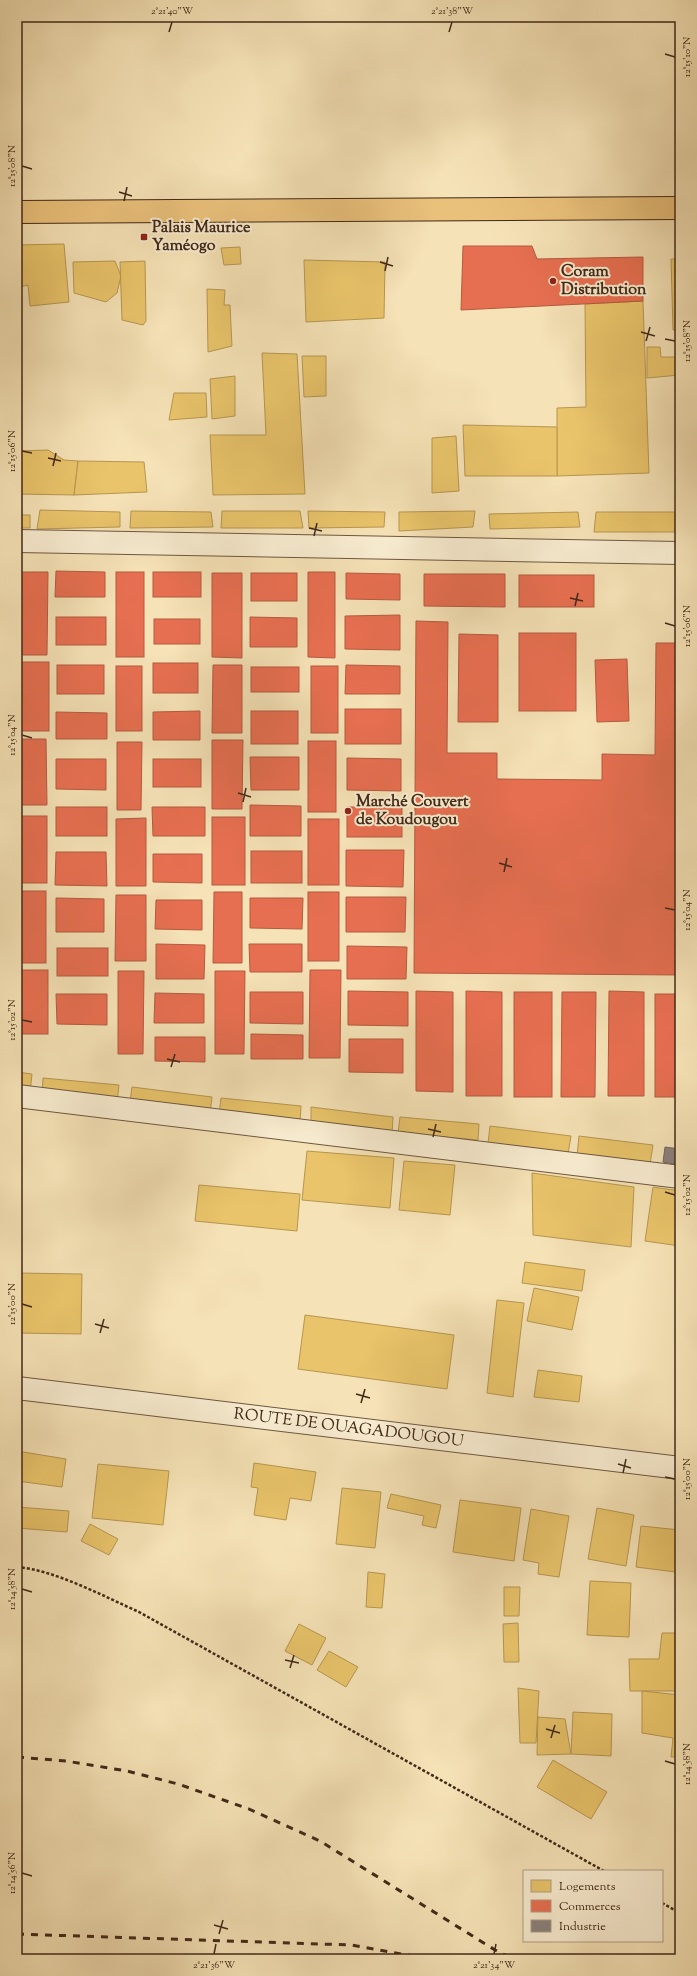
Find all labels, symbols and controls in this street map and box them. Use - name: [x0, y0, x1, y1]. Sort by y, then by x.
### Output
- text: 2°21'40"W: [151, 4, 193, 19]
- text: 2°21'38"W: [431, 4, 473, 19]
- text: 12°15'10"N: [680, 37, 695, 77]
- text: 12°15'08"N: [5, 145, 20, 187]
- place label: Palais Maurice Yaméogo: [152, 217, 251, 258]
- marker: Palais Maurice Yaméogo: [139, 232, 149, 242]
- place label: Coram Distribution: [561, 261, 647, 302]
- marker: Coram Distribution: [548, 276, 558, 286]
- text: 12°15'08"N: [680, 320, 695, 362]
- text: 12°15'06"N: [5, 430, 20, 472]
- text: 12°15'06"N: [680, 605, 695, 647]
- text: 12°15'04"N: [5, 714, 20, 756]
- place label: Marché Couvert de Koudougou: [356, 791, 469, 832]
- marker: Marché Couvert de Koudougou: [343, 806, 353, 816]
- text: 12°15'04"N: [680, 889, 695, 931]
- text: 12°15'02"N: [5, 999, 20, 1041]
- text: 12°15'02"N: [680, 1174, 695, 1216]
- text: 12°15'00"N: [5, 1283, 20, 1325]
- street label: ROUTE DE OUAGADOUGOU: [232, 1403, 465, 1453]
- text: 12°15'00"N: [680, 1458, 695, 1500]
- text: 12°14'58"N: [5, 1568, 20, 1610]
- text: 12°14'58"N: [680, 1743, 695, 1785]
- text: 12°14'56"N: [5, 1852, 20, 1894]
- legend: [523, 1870, 663, 1942]
- text: Logements: [559, 1878, 616, 1896]
- text: Commerces: [559, 1898, 621, 1916]
- text: Industrie: [559, 1918, 606, 1936]
- text: 2°21'36"W: [193, 1958, 235, 1973]
- text: 2°21'34"W: [473, 1958, 515, 1973]

